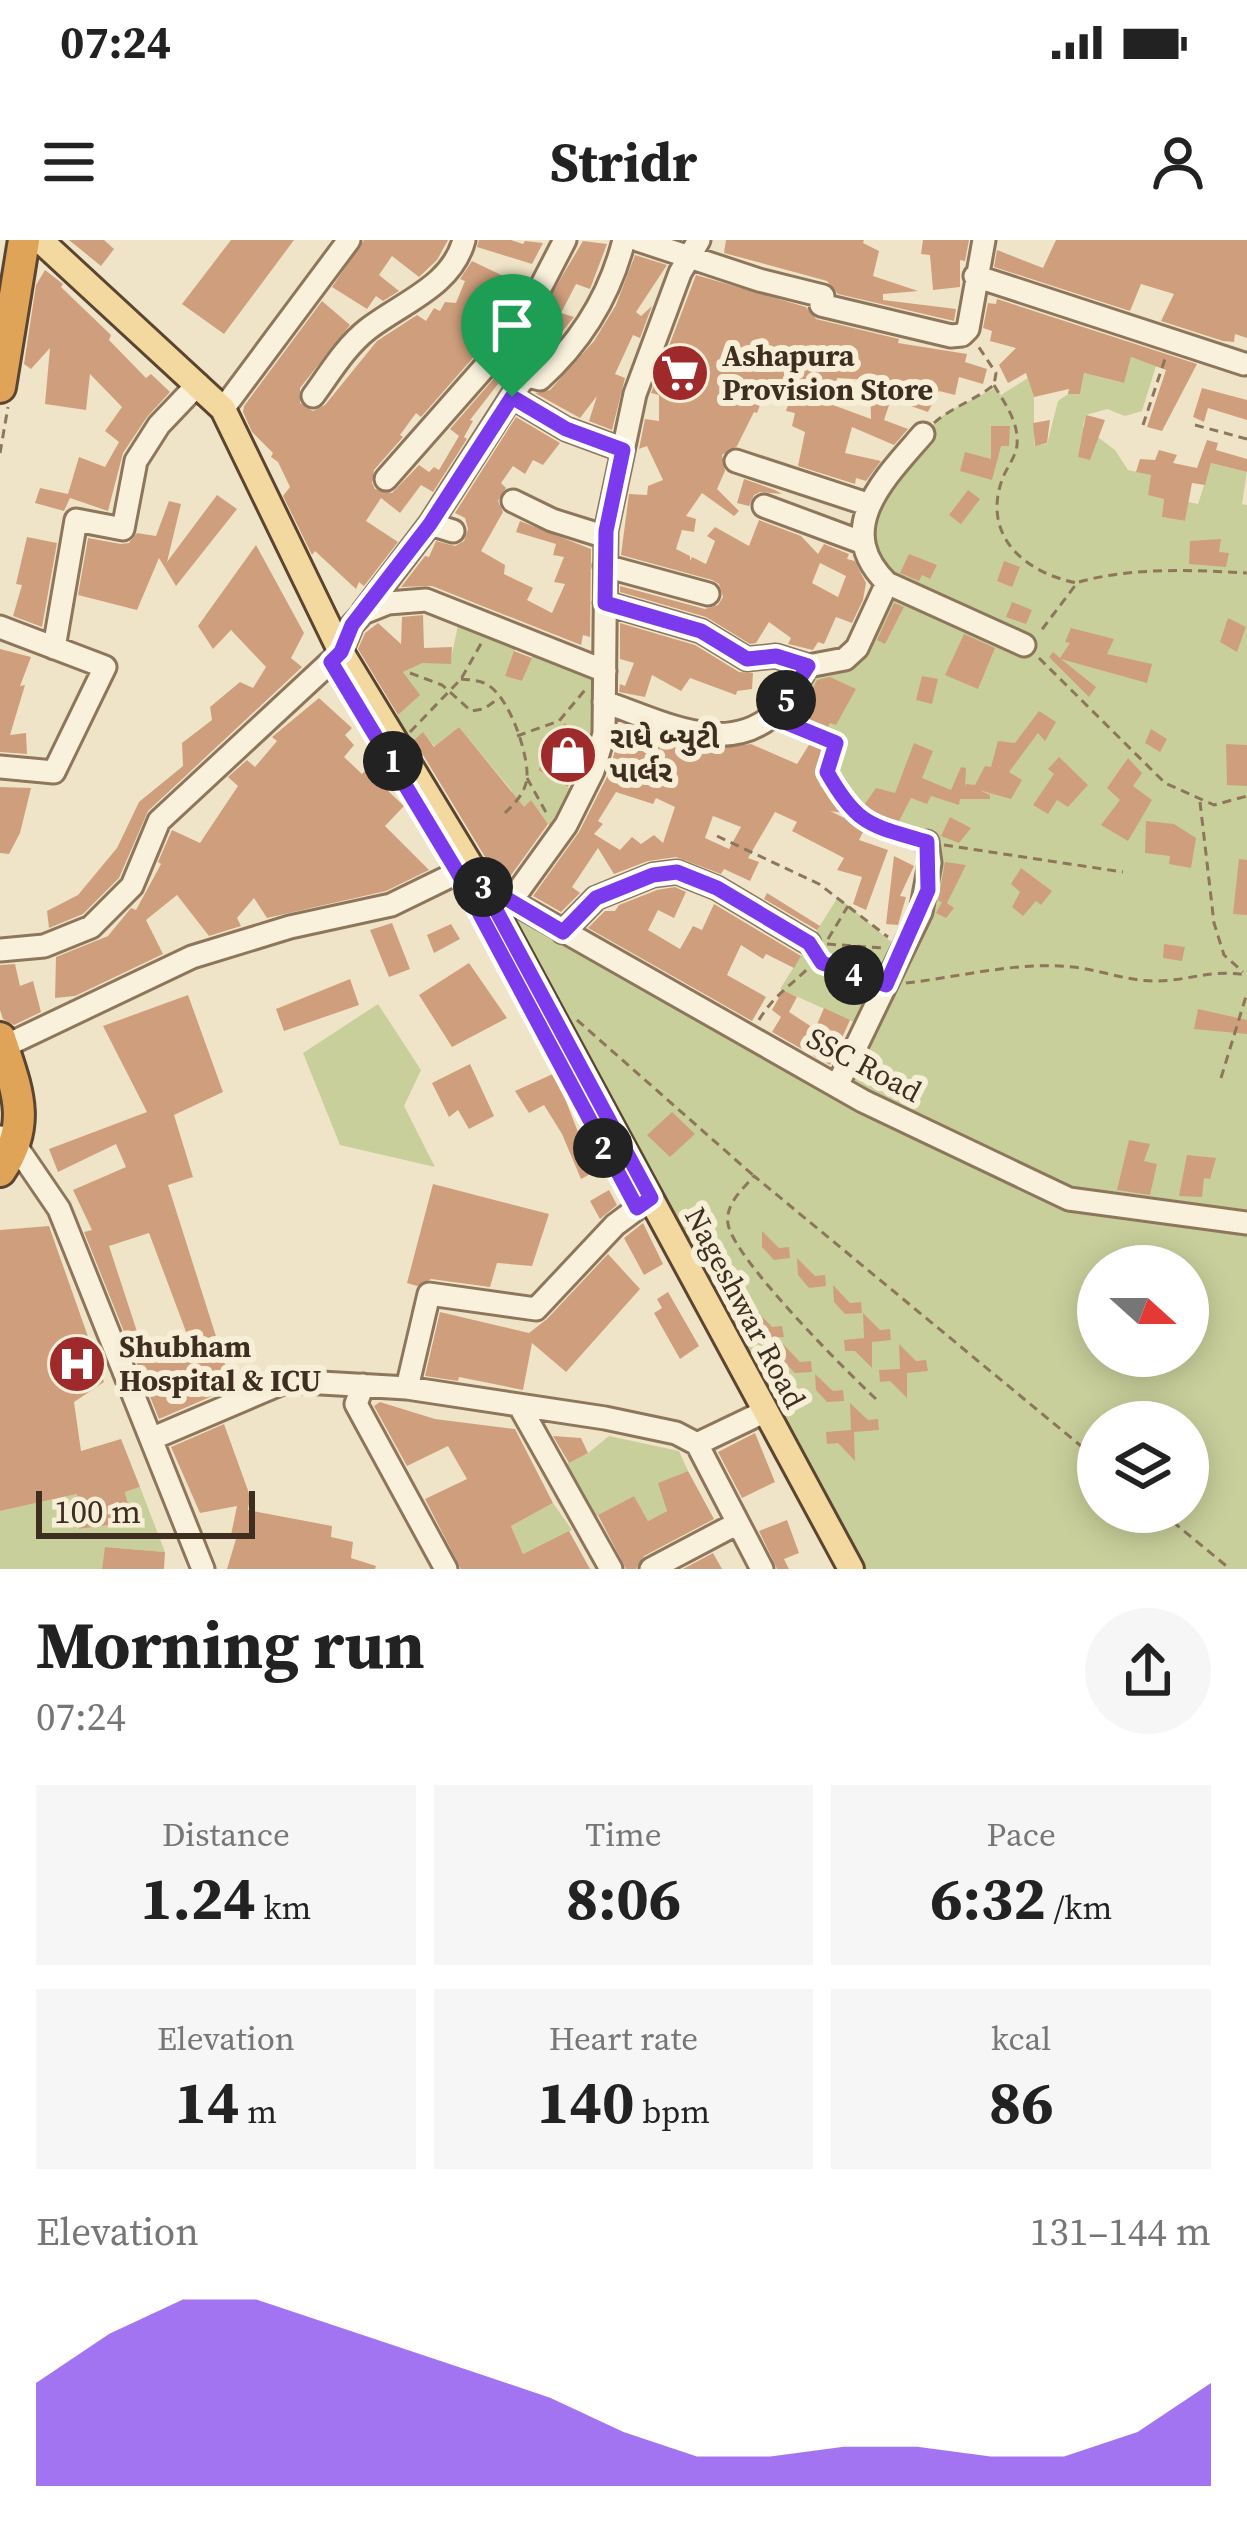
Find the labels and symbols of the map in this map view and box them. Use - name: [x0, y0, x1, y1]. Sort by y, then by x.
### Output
- pin: [461, 274, 563, 397]
- place label: Ashapura Provision Store: [722, 335, 933, 410]
- supermarket icon: Ashapura Provision Store: [649, 342, 711, 404]
- pin: 5: [756, 670, 816, 730]
- place label: રાધે બ્યુટી પાર્લર: [610, 717, 719, 792]
- shop icon: રાધે બ્યુટી પાર્લર: [537, 724, 599, 786]
- pin: 1: [363, 731, 423, 791]
- pin: 3: [453, 857, 513, 917]
- pin: 4: [824, 945, 884, 1005]
- street label: SSC Road: [800, 1017, 929, 1112]
- pin: 2: [573, 1118, 633, 1178]
- street label: Nageshwar Road: [675, 1200, 816, 1416]
- north arrow: [1077, 1245, 1209, 1377]
- place label: Shubham Hospital & ICU: [119, 1326, 321, 1401]
- hospital icon: Shubham Hospital & ICU: [46, 1333, 108, 1395]
- scale bar: [36, 1485, 255, 1538]

